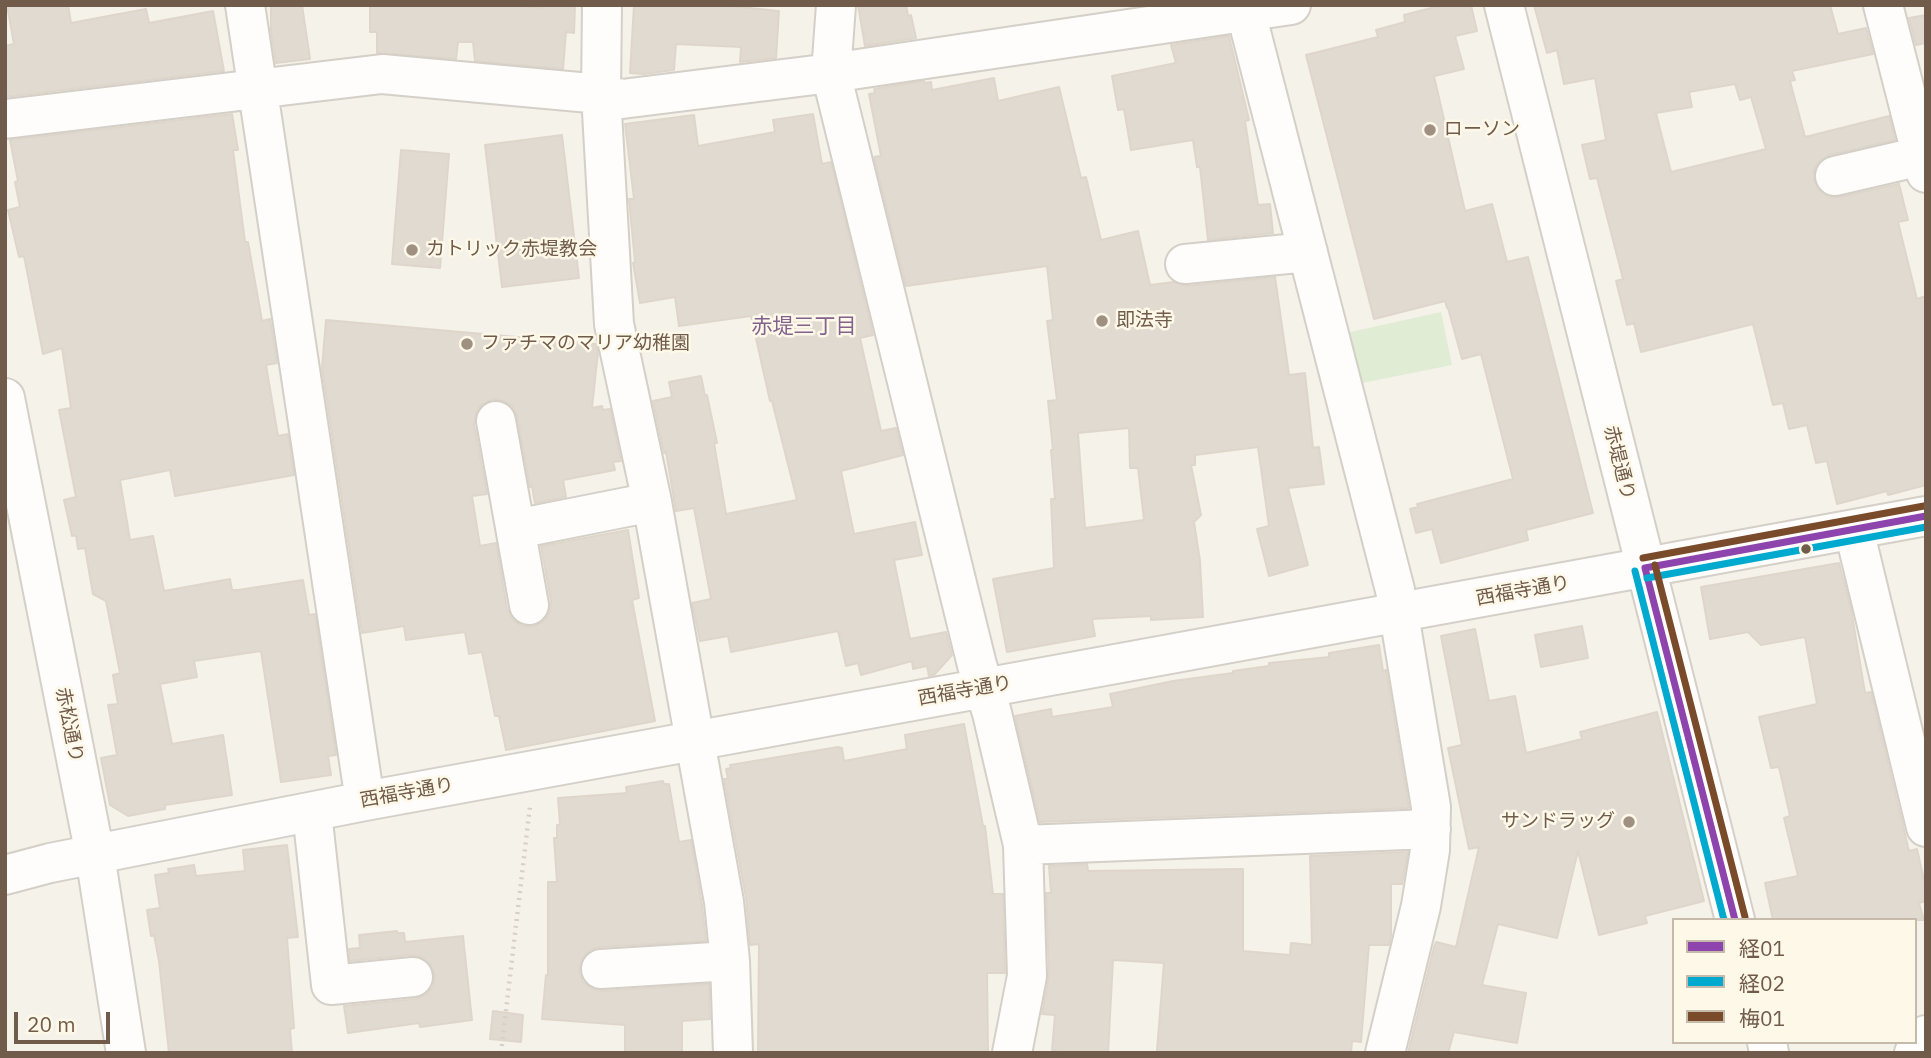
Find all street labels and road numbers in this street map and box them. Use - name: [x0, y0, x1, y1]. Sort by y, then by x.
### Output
- street label: 赤堤通り: [1599, 423, 1639, 503]
- street label: 西福寺通り: [1474, 572, 1572, 610]
- street label: 西福寺通り: [916, 672, 1014, 710]
- street label: 赤松通り: [51, 686, 87, 764]
- street label: 西福寺通り: [358, 774, 456, 812]

